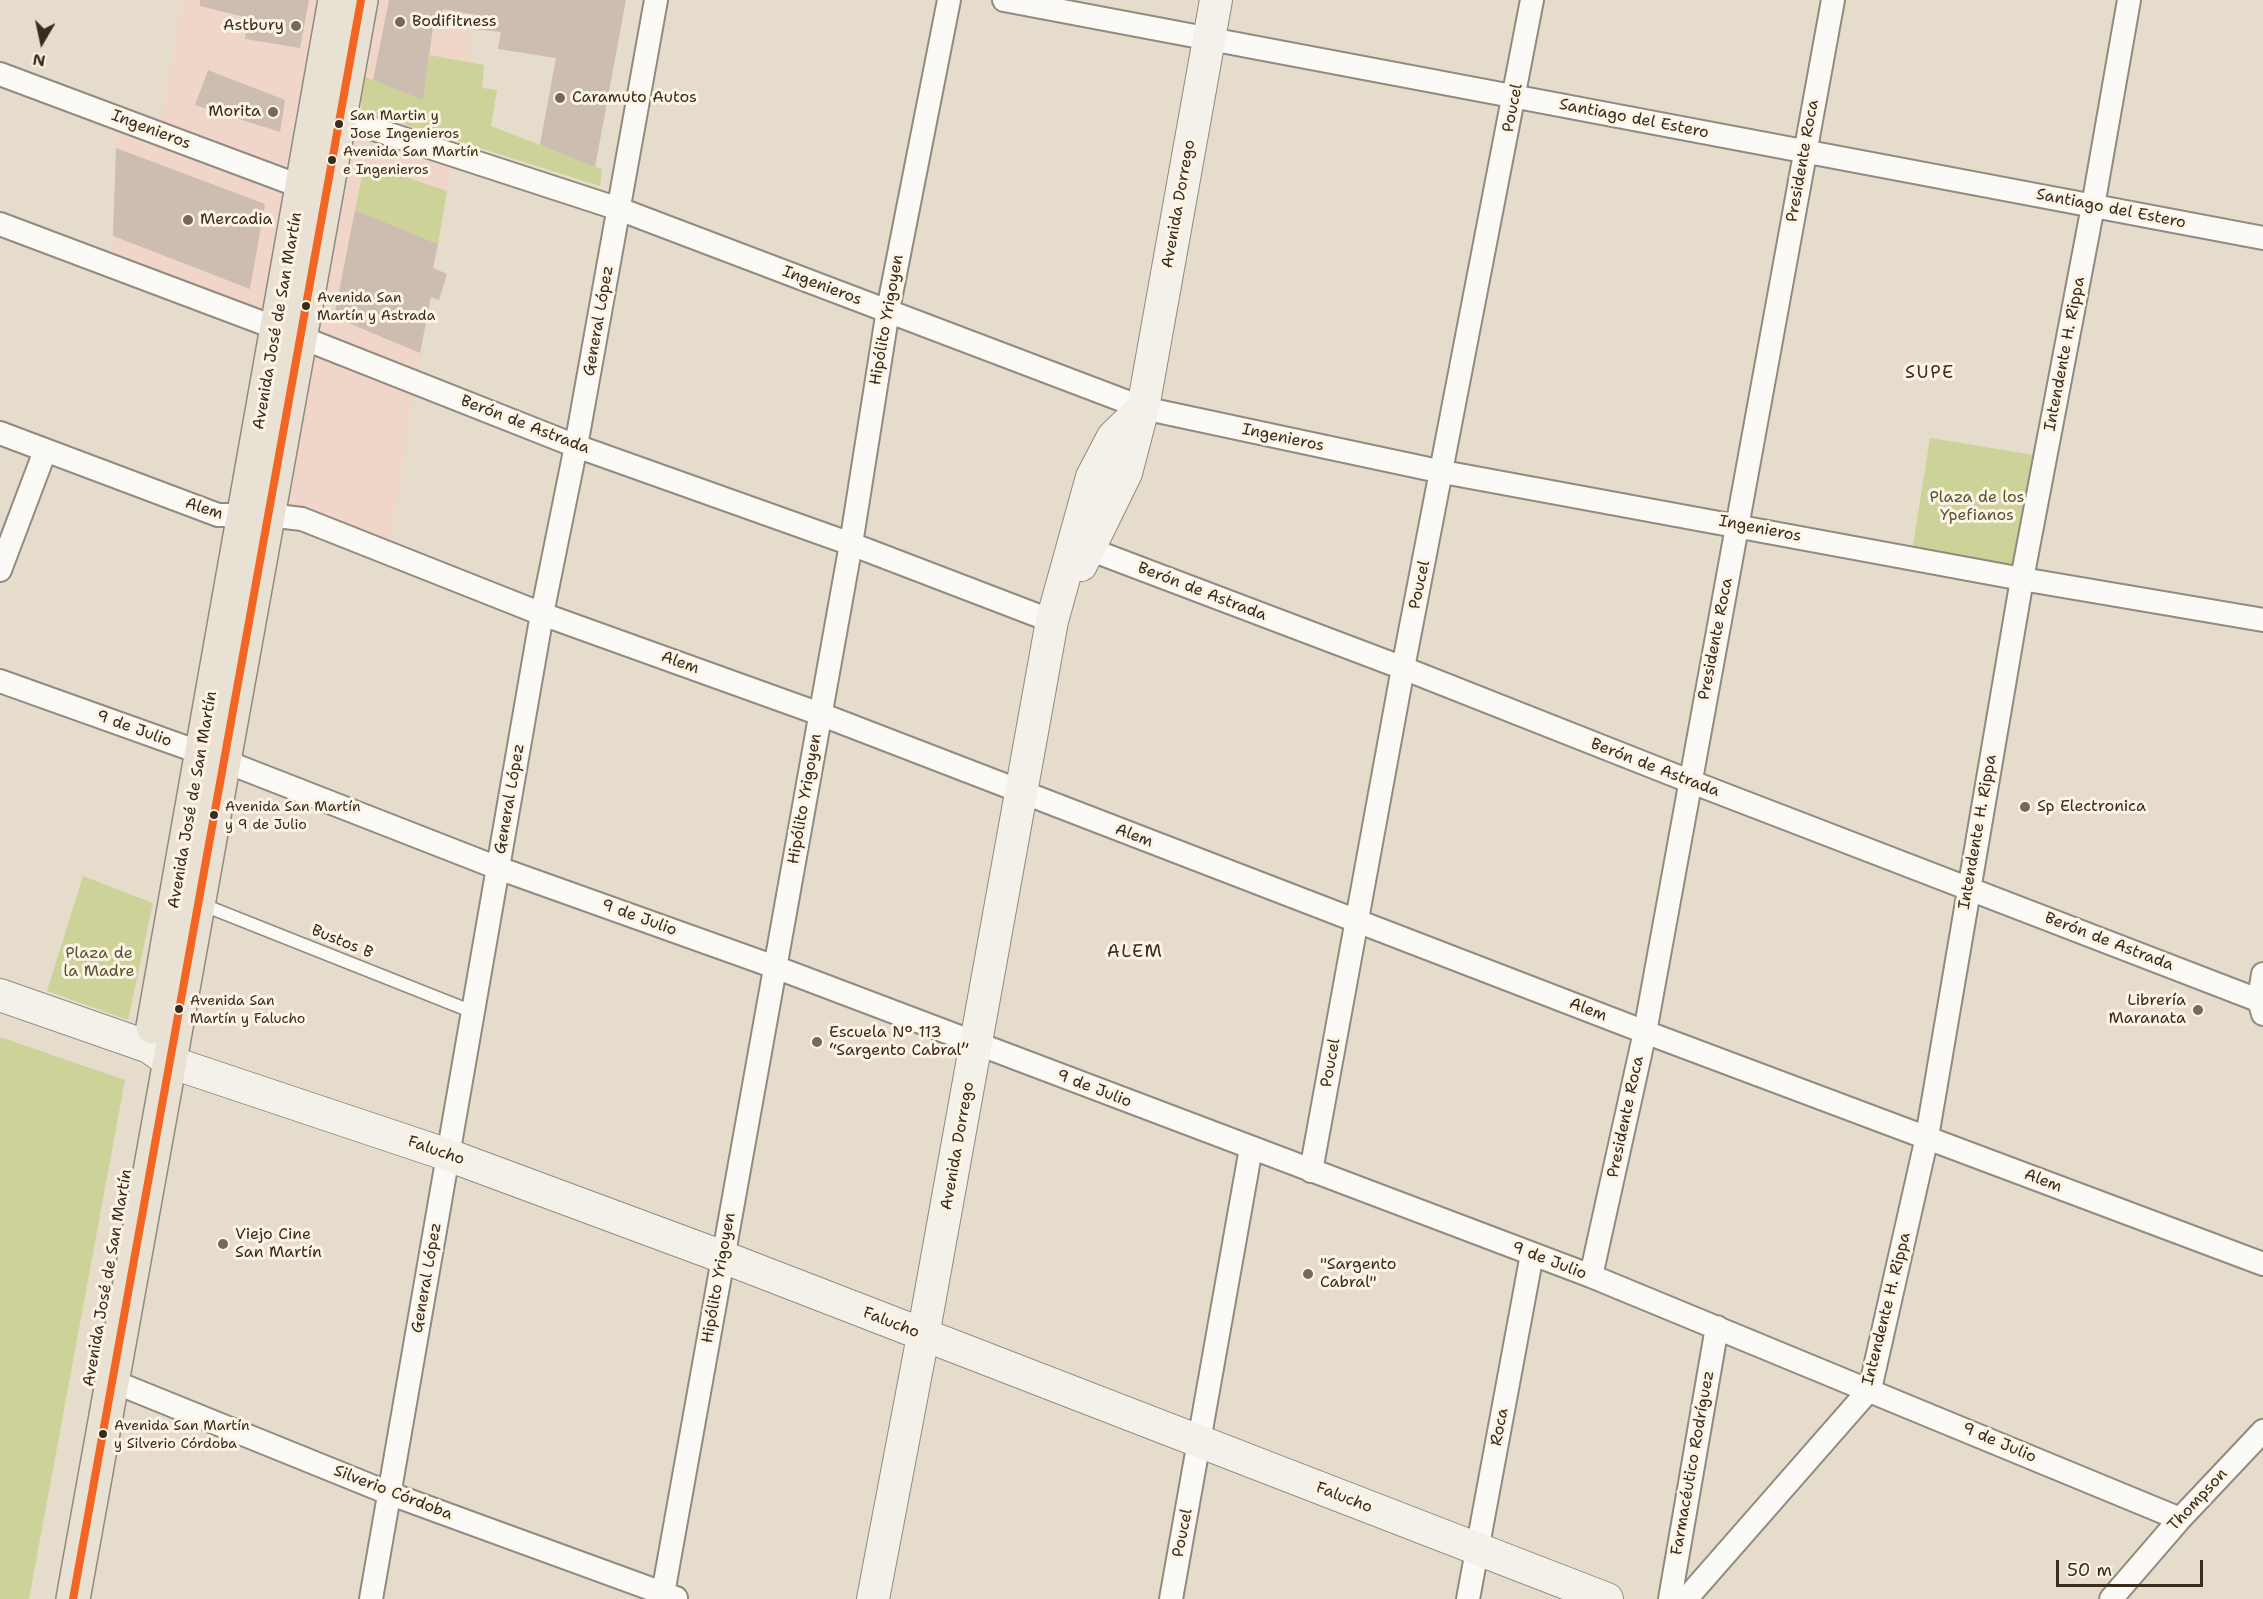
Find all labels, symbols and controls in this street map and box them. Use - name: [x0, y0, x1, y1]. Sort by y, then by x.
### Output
- north arrow: [12, 12, 72, 72]
- place label: Bodifitness: [412, 12, 497, 32]
- marker: Bodifitness: [393, 15, 407, 29]
- place label: Astbury: [223, 16, 284, 36]
- marker: Astbury: [289, 19, 303, 33]
- text: N: [31, 49, 47, 72]
- street label: Poucel: [1499, 82, 1527, 134]
- place label: Caramuto Autos: [572, 88, 697, 108]
- marker: Caramuto Autos: [553, 91, 567, 105]
- street label: Santiago del Estero: [1558, 95, 1710, 143]
- street label: Presidente Roca: [1783, 98, 1823, 224]
- place label: Morita: [208, 102, 261, 122]
- marker: Morita: [266, 105, 280, 119]
- street label: Ingenieros: [109, 106, 193, 154]
- place label: San Martin y Jose Ingenieros: [350, 108, 459, 140]
- marker: San Martin y Jose Ingenieros: [333, 118, 345, 130]
- street label: Avenida Dorrego: [1158, 138, 1200, 270]
- place label: Avenida San Martín e Ingenieros: [343, 144, 478, 176]
- marker: Avenida San Martín e Ingenieros: [326, 154, 338, 166]
- street label: Santiago del Estero: [2035, 185, 2187, 233]
- place label: Mercadia: [200, 210, 273, 230]
- street label: Avenida José de San Martín: [249, 211, 307, 431]
- marker: Mercadia: [181, 213, 195, 227]
- street label: Hipólito Yrigoyen: [866, 253, 908, 387]
- street label: Ingenieros: [780, 262, 864, 310]
- street label: General López: [580, 264, 618, 378]
- street label: Intendente H. Rippa: [2041, 275, 2089, 433]
- place label: Avenida San Martín y Astrada: [317, 290, 435, 322]
- marker: Avenida San Martín y Astrada: [300, 300, 312, 312]
- district label: SUPE: [1905, 362, 1955, 384]
- street label: Berón de Astrada: [458, 392, 592, 458]
- street label: Ingenieros: [1240, 420, 1326, 456]
- park label: Plaza de los Ypefianos: [1929, 488, 2025, 526]
- street label: Alem: [183, 494, 225, 524]
- street label: Ingenieros: [1717, 512, 1803, 546]
- street label: Berón de Astrada: [1135, 559, 1269, 625]
- street label: Poucel: [1406, 559, 1434, 611]
- street label: Presidente Roca: [1695, 576, 1737, 702]
- street label: Alem: [658, 647, 702, 679]
- street label: Avenida José de San Martín: [164, 690, 222, 910]
- street label: 9 de Julio: [94, 707, 174, 751]
- street label: Hipólito Yrigoyen: [784, 732, 826, 866]
- street label: Berón de Astrada: [1588, 735, 1722, 801]
- street label: General López: [491, 742, 529, 856]
- street label: Intendente H. Rippa: [1955, 753, 2001, 911]
- place label: Sp Electronica: [2037, 797, 2146, 817]
- place label: Avenida San Martín y 9 de Julio: [225, 799, 360, 832]
- marker: Sp Electronica: [2018, 800, 2032, 814]
- marker: Avenida San Martín y 9 de Julio: [208, 809, 220, 821]
- street label: Alem: [1112, 820, 1156, 852]
- street label: 9 de Julio: [599, 896, 679, 940]
- street label: Berón de Astrada: [2042, 909, 2176, 975]
- street label: Bustos B: [308, 921, 376, 963]
- district label: ALEM: [1107, 941, 1163, 963]
- park label: Plaza de la Madre: [64, 944, 134, 982]
- place label: Librería Maranata: [2108, 991, 2186, 1029]
- place label: Avenida San Martín y Falucho: [190, 993, 305, 1026]
- street label: Alem: [1566, 994, 1610, 1026]
- marker: Avenida San Martín y Falucho: [173, 1003, 185, 1015]
- marker: Librería Maranata: [2191, 1003, 2205, 1017]
- place label: Escuela Nº 113 “Sargento Cabral”: [829, 1023, 969, 1061]
- marker: Escuela Nº 113 “Sargento Cabral”: [810, 1035, 824, 1049]
- street label: Poucel: [1317, 1037, 1345, 1089]
- street label: Presidente Roca: [1604, 1054, 1648, 1180]
- street label: 9 de Julio: [1054, 1066, 1134, 1112]
- street label: Avenida Dorrego: [937, 1080, 979, 1212]
- street label: Falucho: [405, 1132, 467, 1170]
- street label: Alem: [2021, 1165, 2065, 1197]
- street label: Avenida José de San Martín: [79, 1168, 137, 1388]
- street label: Hipólito Yrigoyen: [698, 1211, 740, 1345]
- street label: General López: [408, 1221, 446, 1335]
- place label: Viejo Cine San Martín: [235, 1225, 322, 1263]
- street label: Intendente H. Rippa: [1859, 1231, 1915, 1387]
- marker: Viejo Cine San Martín: [216, 1237, 230, 1251]
- street label: 9 de Julio: [1509, 1238, 1589, 1284]
- place label: "Sargento Cabral": [1320, 1255, 1396, 1293]
- marker: "Sargento Cabral": [1301, 1267, 1315, 1281]
- street label: Falucho: [860, 1303, 922, 1343]
- street label: Farmacéutico Rodríguez: [1667, 1369, 1719, 1557]
- street label: Roca: [1487, 1407, 1513, 1447]
- place label: Avenida San Martín y Silverio Córdoba: [114, 1418, 249, 1450]
- street label: 9 de Julio: [1959, 1419, 2039, 1467]
- marker: Avenida San Martín y Silverio Córdoba: [97, 1428, 109, 1440]
- street label: Silverio Córdoba: [331, 1461, 455, 1525]
- street label: Thompson: [2164, 1465, 2232, 1535]
- street label: Falucho: [1313, 1478, 1375, 1518]
- street label: Poucel: [1169, 1507, 1197, 1559]
- scale bar: [2059, 1548, 2206, 1586]
- text: 50 m: [2067, 1558, 2112, 1582]

